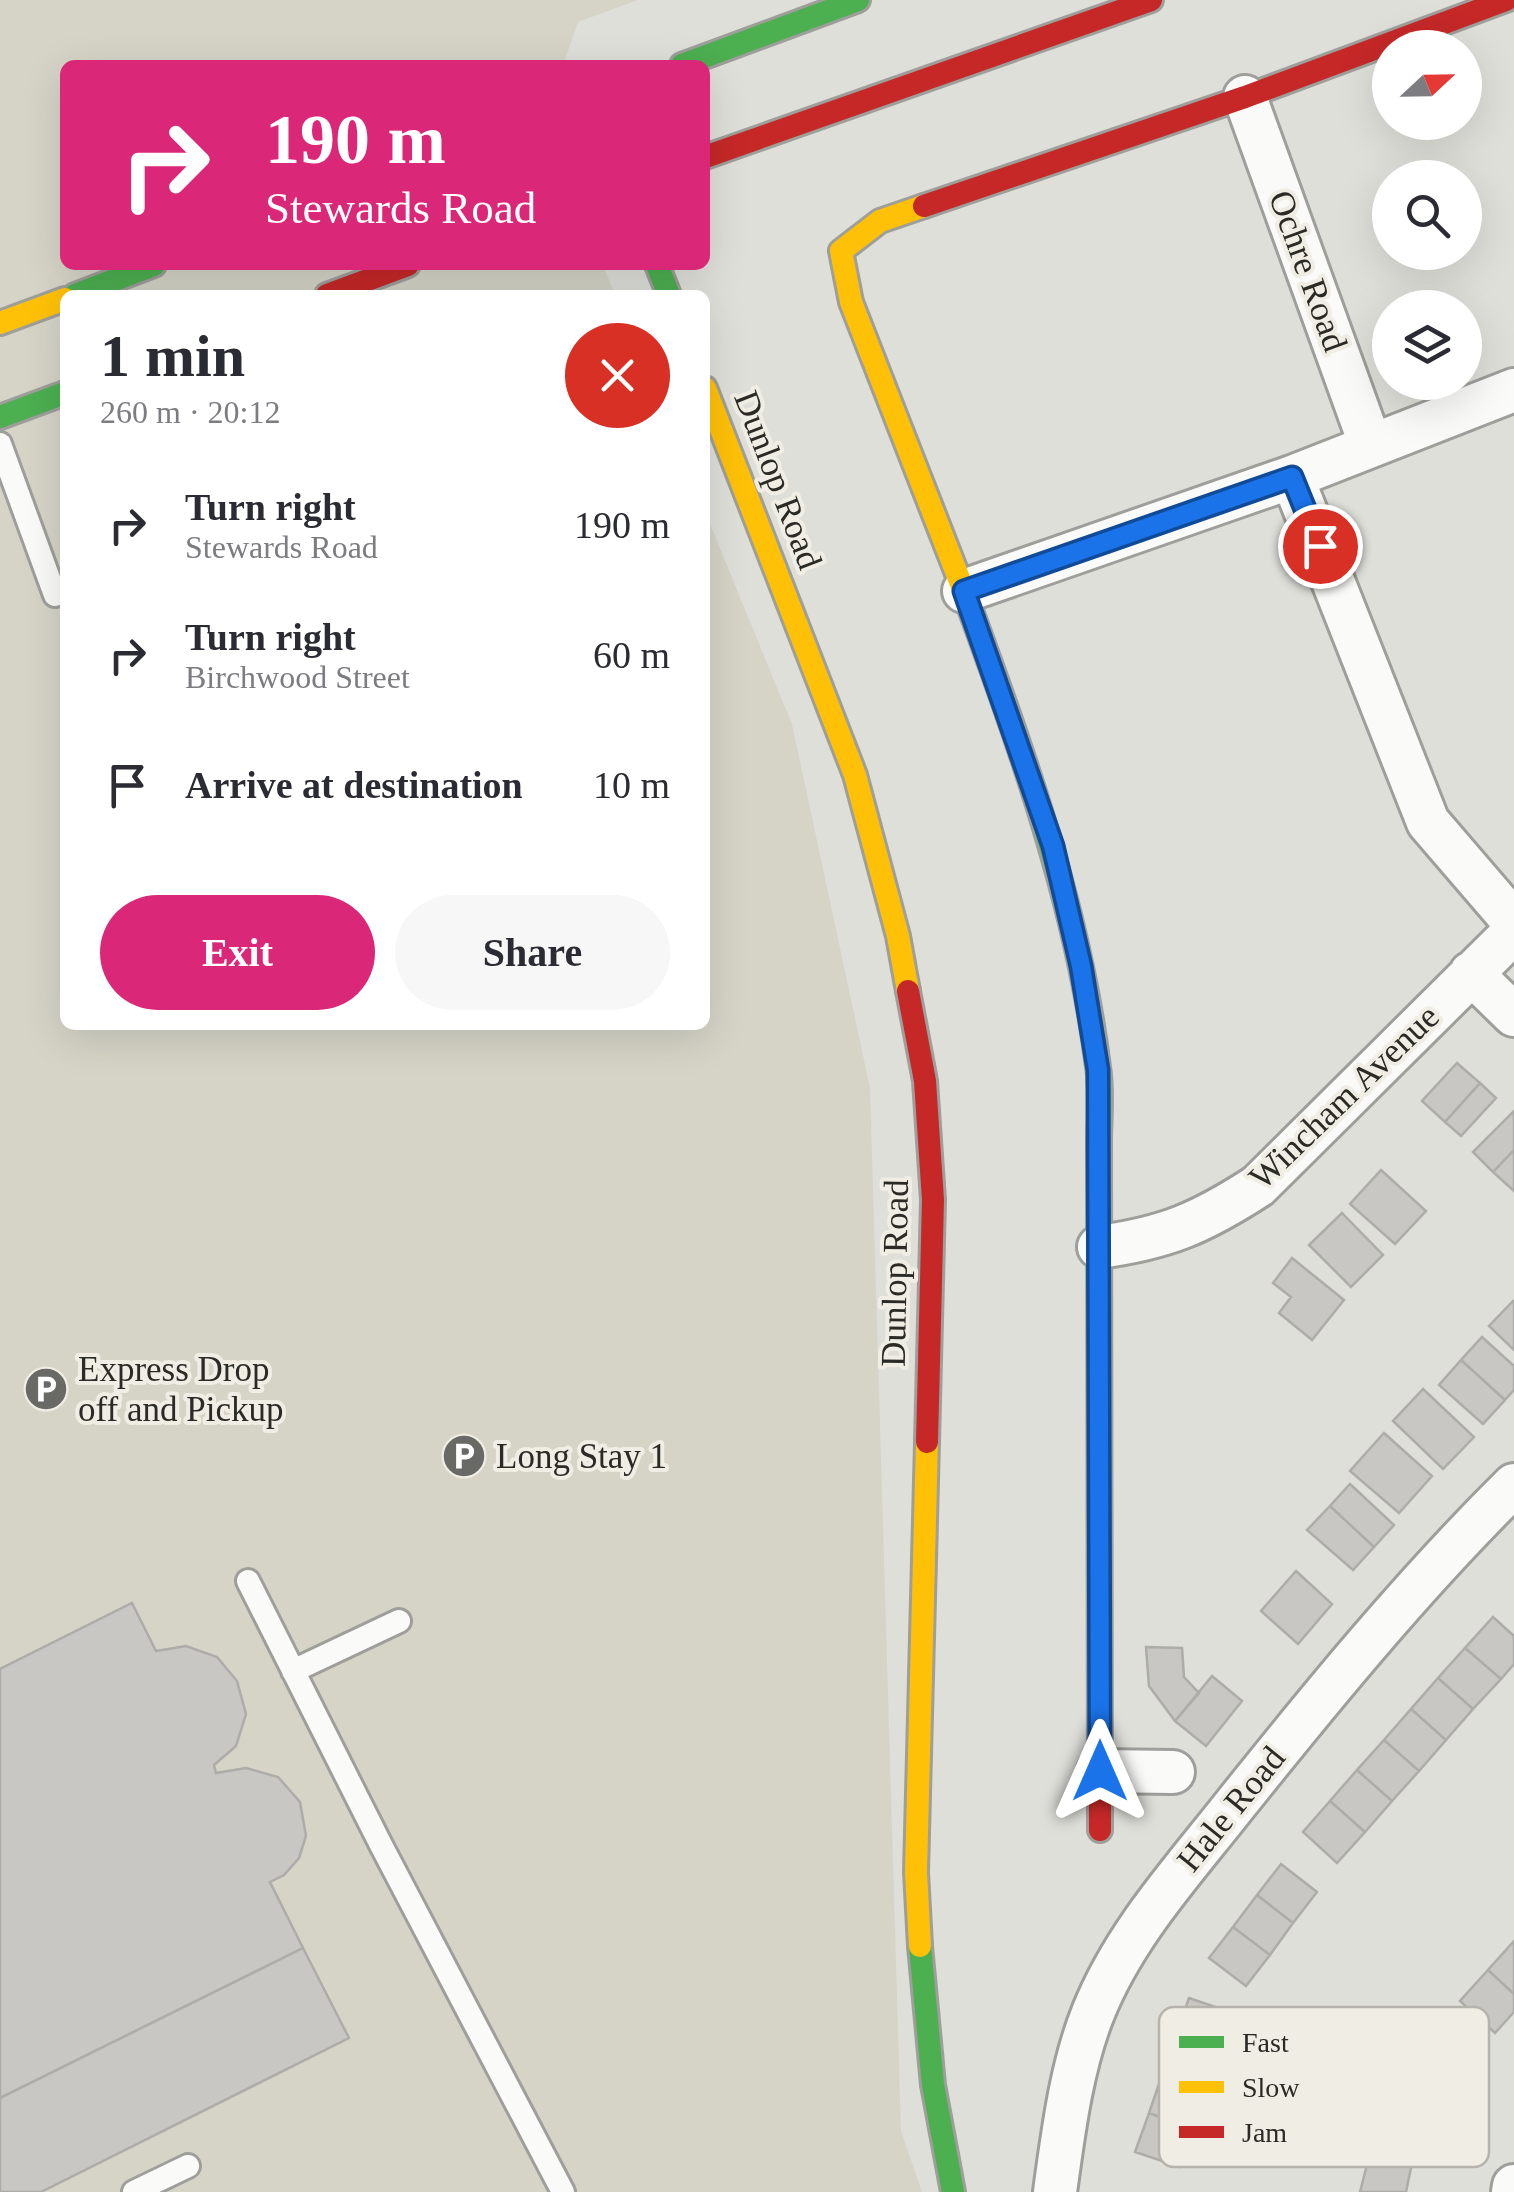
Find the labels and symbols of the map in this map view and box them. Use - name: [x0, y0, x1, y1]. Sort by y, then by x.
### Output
- north arrow: [1372, 30, 1482, 140]
- street label: Ochre Road: [1261, 185, 1355, 357]
- street label: Dunlop Road: [726, 385, 830, 575]
- pin: [1278, 504, 1363, 589]
- street label: Wincham Avenue: [1241, 997, 1447, 1197]
- street label: Dunlop Road: [874, 1178, 916, 1367]
- place label: Express Drop off and Pickup: [78, 1350, 283, 1429]
- parking icon: Express Drop off and Pickup: [23, 1366, 69, 1412]
- parking icon: Long Stay 1: [441, 1433, 487, 1479]
- place label: Long Stay 1: [496, 1437, 667, 1476]
- position arrow: [1048, 1719, 1152, 1823]
- street label: Hale Road: [1169, 1739, 1293, 1879]
- legend: [1159, 2007, 1489, 2167]
- text: Fast: [1242, 2027, 1289, 2058]
- text: Slow: [1242, 2072, 1300, 2103]
- text: Jam: [1242, 2117, 1287, 2148]

